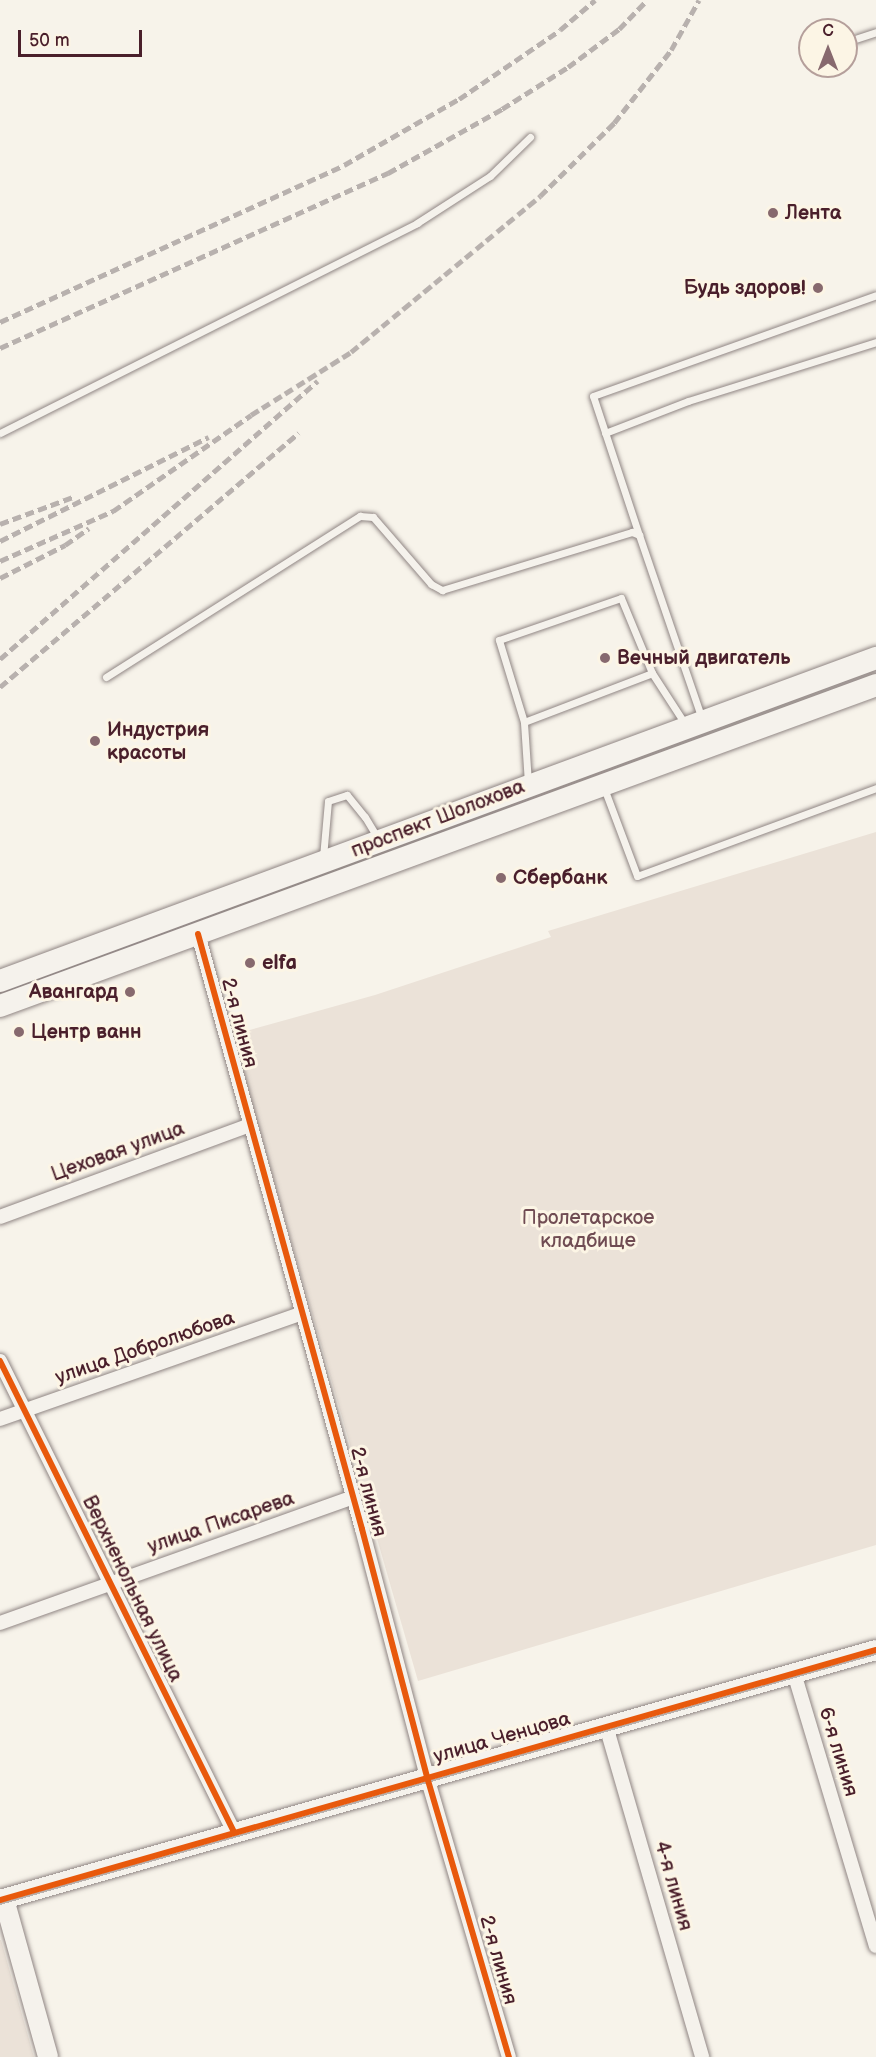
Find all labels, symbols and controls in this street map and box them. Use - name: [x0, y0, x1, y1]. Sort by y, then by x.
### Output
- scale bar: [21, 18, 146, 56]
- north arrow: [798, 18, 858, 78]
- text: С: [822, 22, 834, 41]
- text: 50 m: [29, 30, 70, 51]
- place label: Лента: [785, 201, 841, 225]
- marker: Лента: [766, 206, 780, 220]
- place label: Будь здоров!: [684, 276, 806, 300]
- marker: Будь здоров!: [811, 281, 825, 295]
- place label: Вечный двигатель: [617, 646, 791, 670]
- marker: Вечный двигатель: [598, 651, 612, 665]
- place label: Индустрия красоты: [107, 718, 209, 765]
- marker: Индустрия красоты: [88, 734, 102, 748]
- street label: проспект Шолохова: [348, 775, 528, 863]
- place label: Сбербанк: [513, 866, 607, 890]
- marker: Сбербанк: [494, 871, 508, 885]
- place label: elfa: [262, 951, 297, 975]
- marker: elfa: [243, 956, 257, 970]
- street label: 2-я линия: [216, 976, 262, 1070]
- place label: Авангард: [29, 980, 118, 1004]
- marker: Авангард: [123, 985, 137, 999]
- place label: Центр ванн: [31, 1020, 142, 1044]
- marker: Центр ванн: [12, 1025, 26, 1039]
- street label: Цеховая улица: [48, 1117, 188, 1187]
- park label: Пролетарское кладбище: [522, 1206, 654, 1253]
- street label: улица Добролюбова: [52, 1306, 238, 1390]
- street label: 2-я линия: [345, 1445, 391, 1539]
- street label: улица Писарева: [145, 1487, 297, 1559]
- street label: Верхненольная улица: [76, 1492, 188, 1686]
- street label: 6-я линия: [813, 1704, 863, 1800]
- street label: улица Ченцова: [431, 1707, 573, 1769]
- street label: 4-я линия: [649, 1838, 697, 1934]
- street label: 2-я линия: [474, 1913, 522, 2007]

